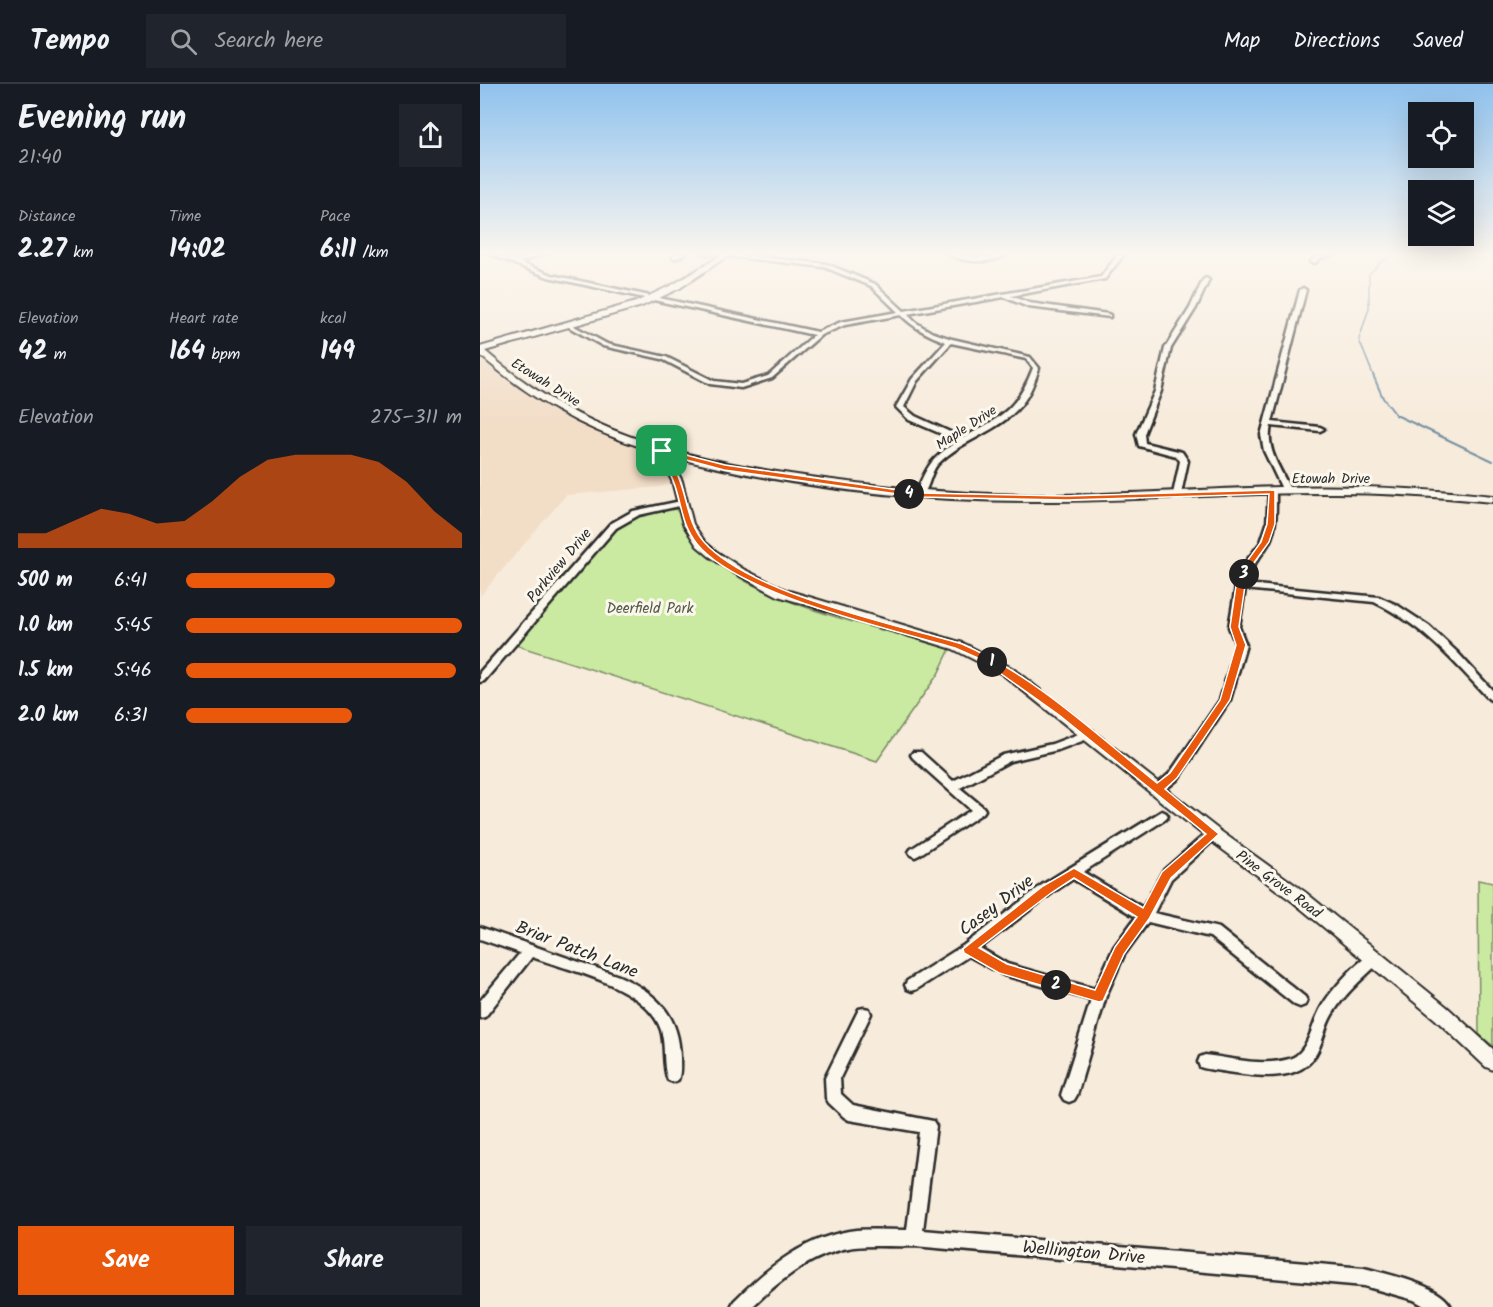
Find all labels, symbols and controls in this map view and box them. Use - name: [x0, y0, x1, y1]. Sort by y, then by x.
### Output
- search box: [146, 14, 566, 68]
- text: Tempo: [30, 19, 110, 64]
- text: Search here: [215, 24, 323, 59]
- icon: search: [167, 25, 200, 58]
- text: Map: [1224, 25, 1260, 58]
- text: Directions: [1293, 25, 1380, 58]
- text: Saved: [1413, 25, 1463, 58]
- text: Evening run: [18, 93, 186, 146]
- map controls: [1408, 102, 1474, 246]
- button: locate: [1408, 102, 1474, 168]
- button: share: [399, 104, 462, 167]
- text: 21:40: [18, 142, 62, 174]
- button: layers: [1408, 180, 1474, 246]
- text: Distance: [18, 204, 76, 229]
- text: Time: [169, 204, 201, 229]
- text: Pace: [320, 204, 351, 229]
- text: 2.27: [18, 229, 67, 271]
- text: 14:02: [169, 229, 226, 271]
- text: 6:11: [320, 229, 356, 271]
- text: km: [67, 240, 93, 265]
- text: /km: [356, 240, 389, 265]
- text: Elevation: [18, 306, 79, 331]
- text: Heart rate: [169, 306, 239, 331]
- text: kcal: [320, 306, 346, 331]
- text: 42: [18, 331, 47, 373]
- text: 164: [169, 331, 205, 373]
- text: 149: [320, 331, 355, 373]
- text: m: [47, 342, 66, 367]
- text: bpm: [205, 342, 240, 367]
- street label: Etowah Drive: [506, 353, 585, 413]
- street label: Maple Drive: [932, 399, 1002, 456]
- text: Elevation: [18, 402, 94, 434]
- text: 275–311 m: [370, 402, 462, 434]
- pin: [636, 425, 687, 476]
- icon: arrive: [645, 434, 678, 467]
- street label: Etowah Drive: [1292, 468, 1371, 490]
- pin: 4: [894, 479, 924, 509]
- text: 4: [905, 481, 913, 506]
- street label: Parkview Drive: [521, 523, 598, 608]
- pin: 3: [1229, 559, 1259, 589]
- text: 3: [1240, 561, 1248, 586]
- text: 500 m: [18, 565, 73, 597]
- text: 6:41: [114, 565, 147, 597]
- park label: Deerfield Park: [606, 597, 695, 621]
- text: 1.0 km: [18, 610, 73, 642]
- text: 5:45: [114, 610, 151, 642]
- pin: 1: [977, 647, 1007, 677]
- text: 1: [990, 649, 994, 674]
- text: 1.5 km: [18, 655, 73, 687]
- text: 5:46: [114, 655, 152, 687]
- text: 2.0 km: [18, 700, 79, 732]
- text: 6:31: [114, 700, 148, 732]
- street label: Pine Grove Road: [1230, 844, 1327, 926]
- street label: Casey Drive: [953, 868, 1041, 944]
- street label: Briar Patch Lane: [511, 914, 642, 987]
- pin: 2: [1041, 970, 1071, 1000]
- text: 2: [1051, 972, 1061, 997]
- button: Save: [18, 1226, 234, 1295]
- button: Share: [246, 1226, 462, 1295]
- street label: Wellington Drive: [1021, 1234, 1146, 1273]

